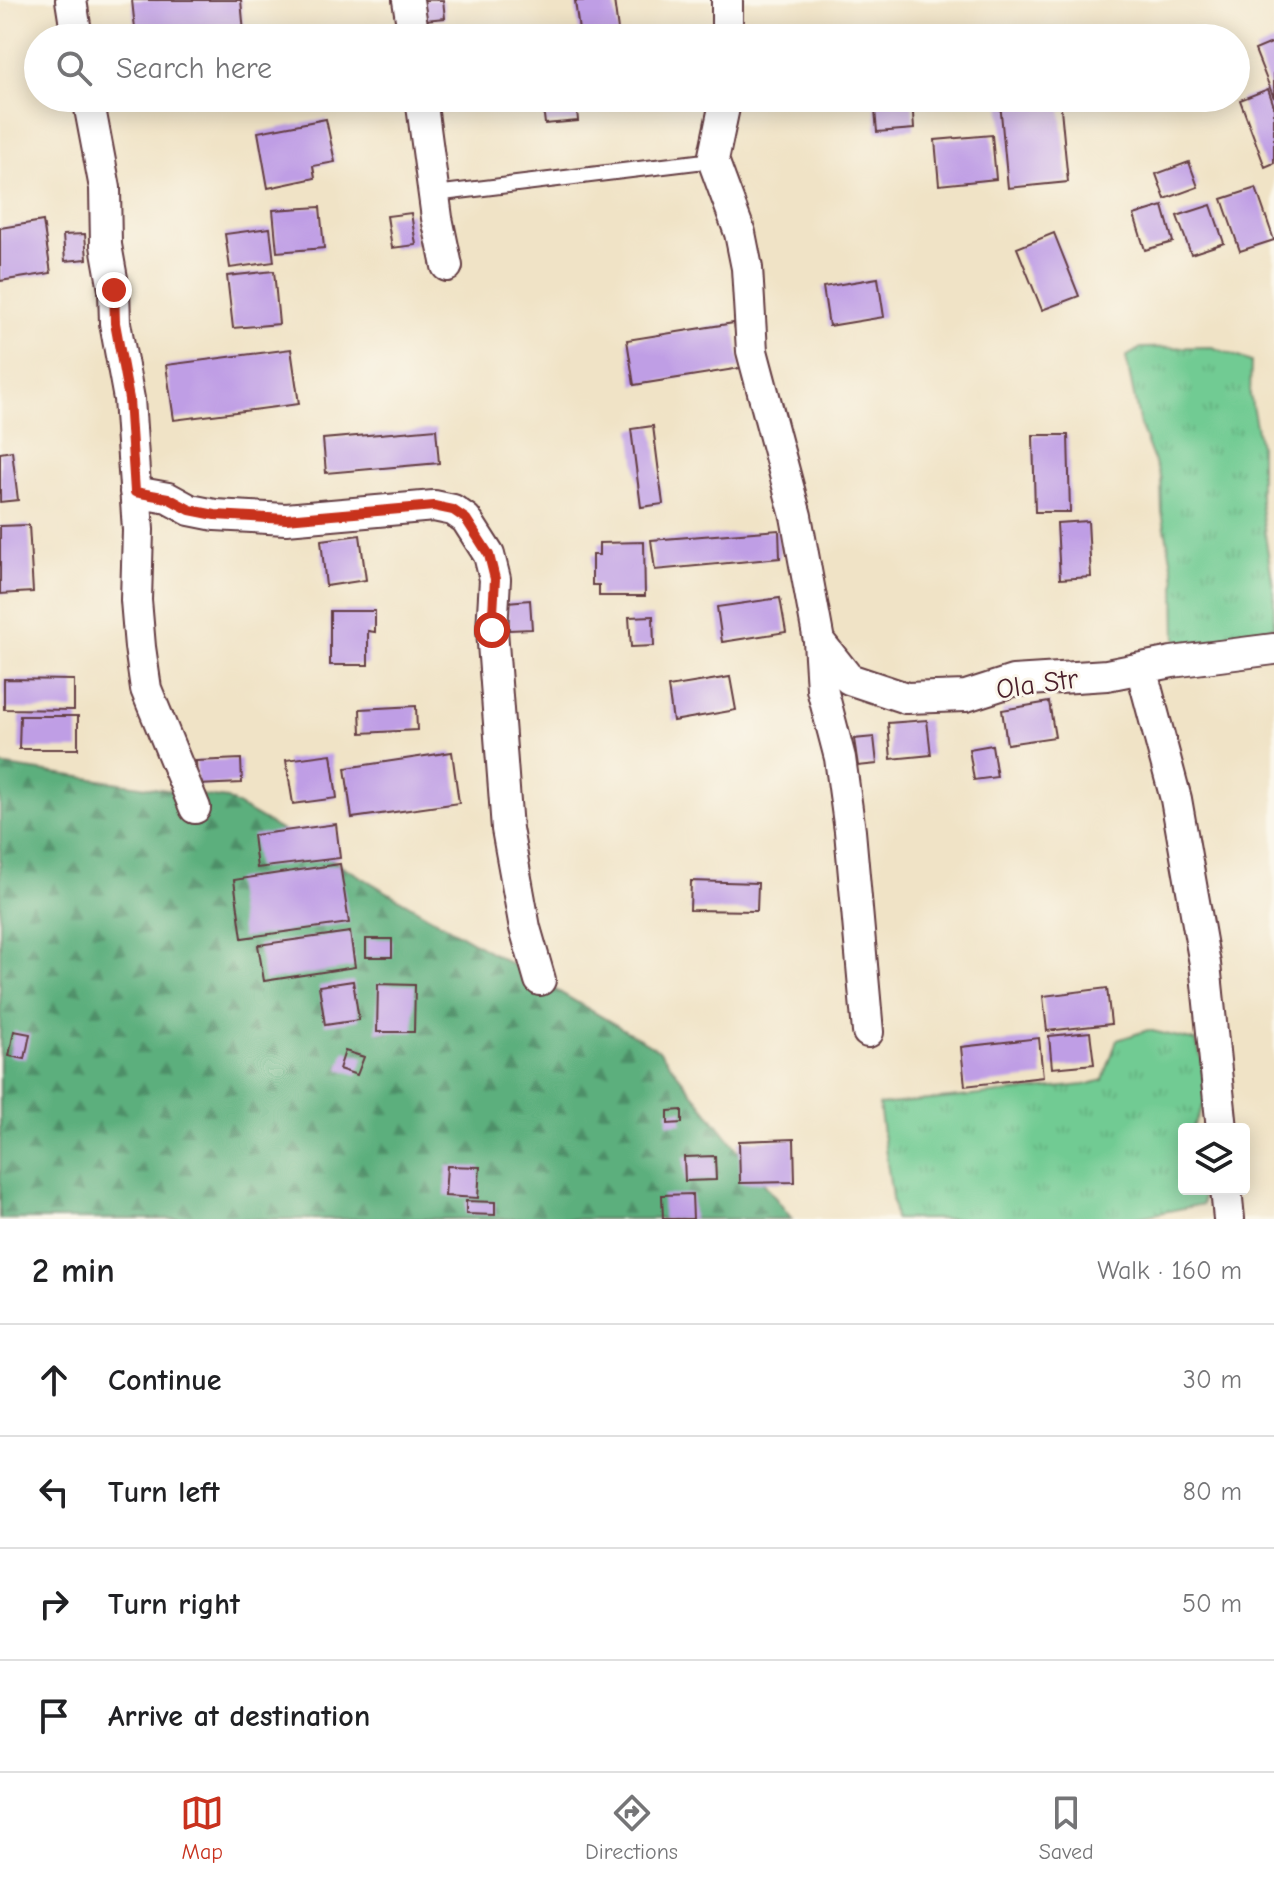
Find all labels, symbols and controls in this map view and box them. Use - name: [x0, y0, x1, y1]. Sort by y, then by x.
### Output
- search box: [24, 24, 1250, 112]
- icon: search: [52, 46, 96, 90]
- text: Search here: [116, 51, 272, 86]
- route end: [96, 272, 132, 308]
- route start: [474, 612, 510, 648]
- street label: Ola Str: [994, 662, 1080, 706]
- map controls: [1178, 1123, 1250, 1195]
- button: layers: [1178, 1123, 1250, 1195]
- text: 2 min: [32, 1251, 115, 1291]
- text: Walk · 160 m: [1097, 1256, 1242, 1286]
- icon: ahead: [32, 1358, 76, 1402]
- text: Continue: [108, 1363, 222, 1398]
- text: 30 m: [1183, 1365, 1242, 1395]
- icon: left: [32, 1470, 76, 1514]
- text: Turn left: [108, 1475, 220, 1510]
- text: 80 m: [1183, 1477, 1242, 1507]
- icon: right: [32, 1582, 76, 1626]
- text: Turn right: [108, 1587, 240, 1622]
- text: 50 m: [1182, 1589, 1242, 1619]
- icon: arrive: [32, 1694, 76, 1738]
- text: Arrive at destination: [108, 1699, 370, 1734]
- tab: Map: [180, 1791, 224, 1865]
- tab: Directions: [585, 1791, 678, 1865]
- tab: Saved: [1039, 1791, 1094, 1865]

